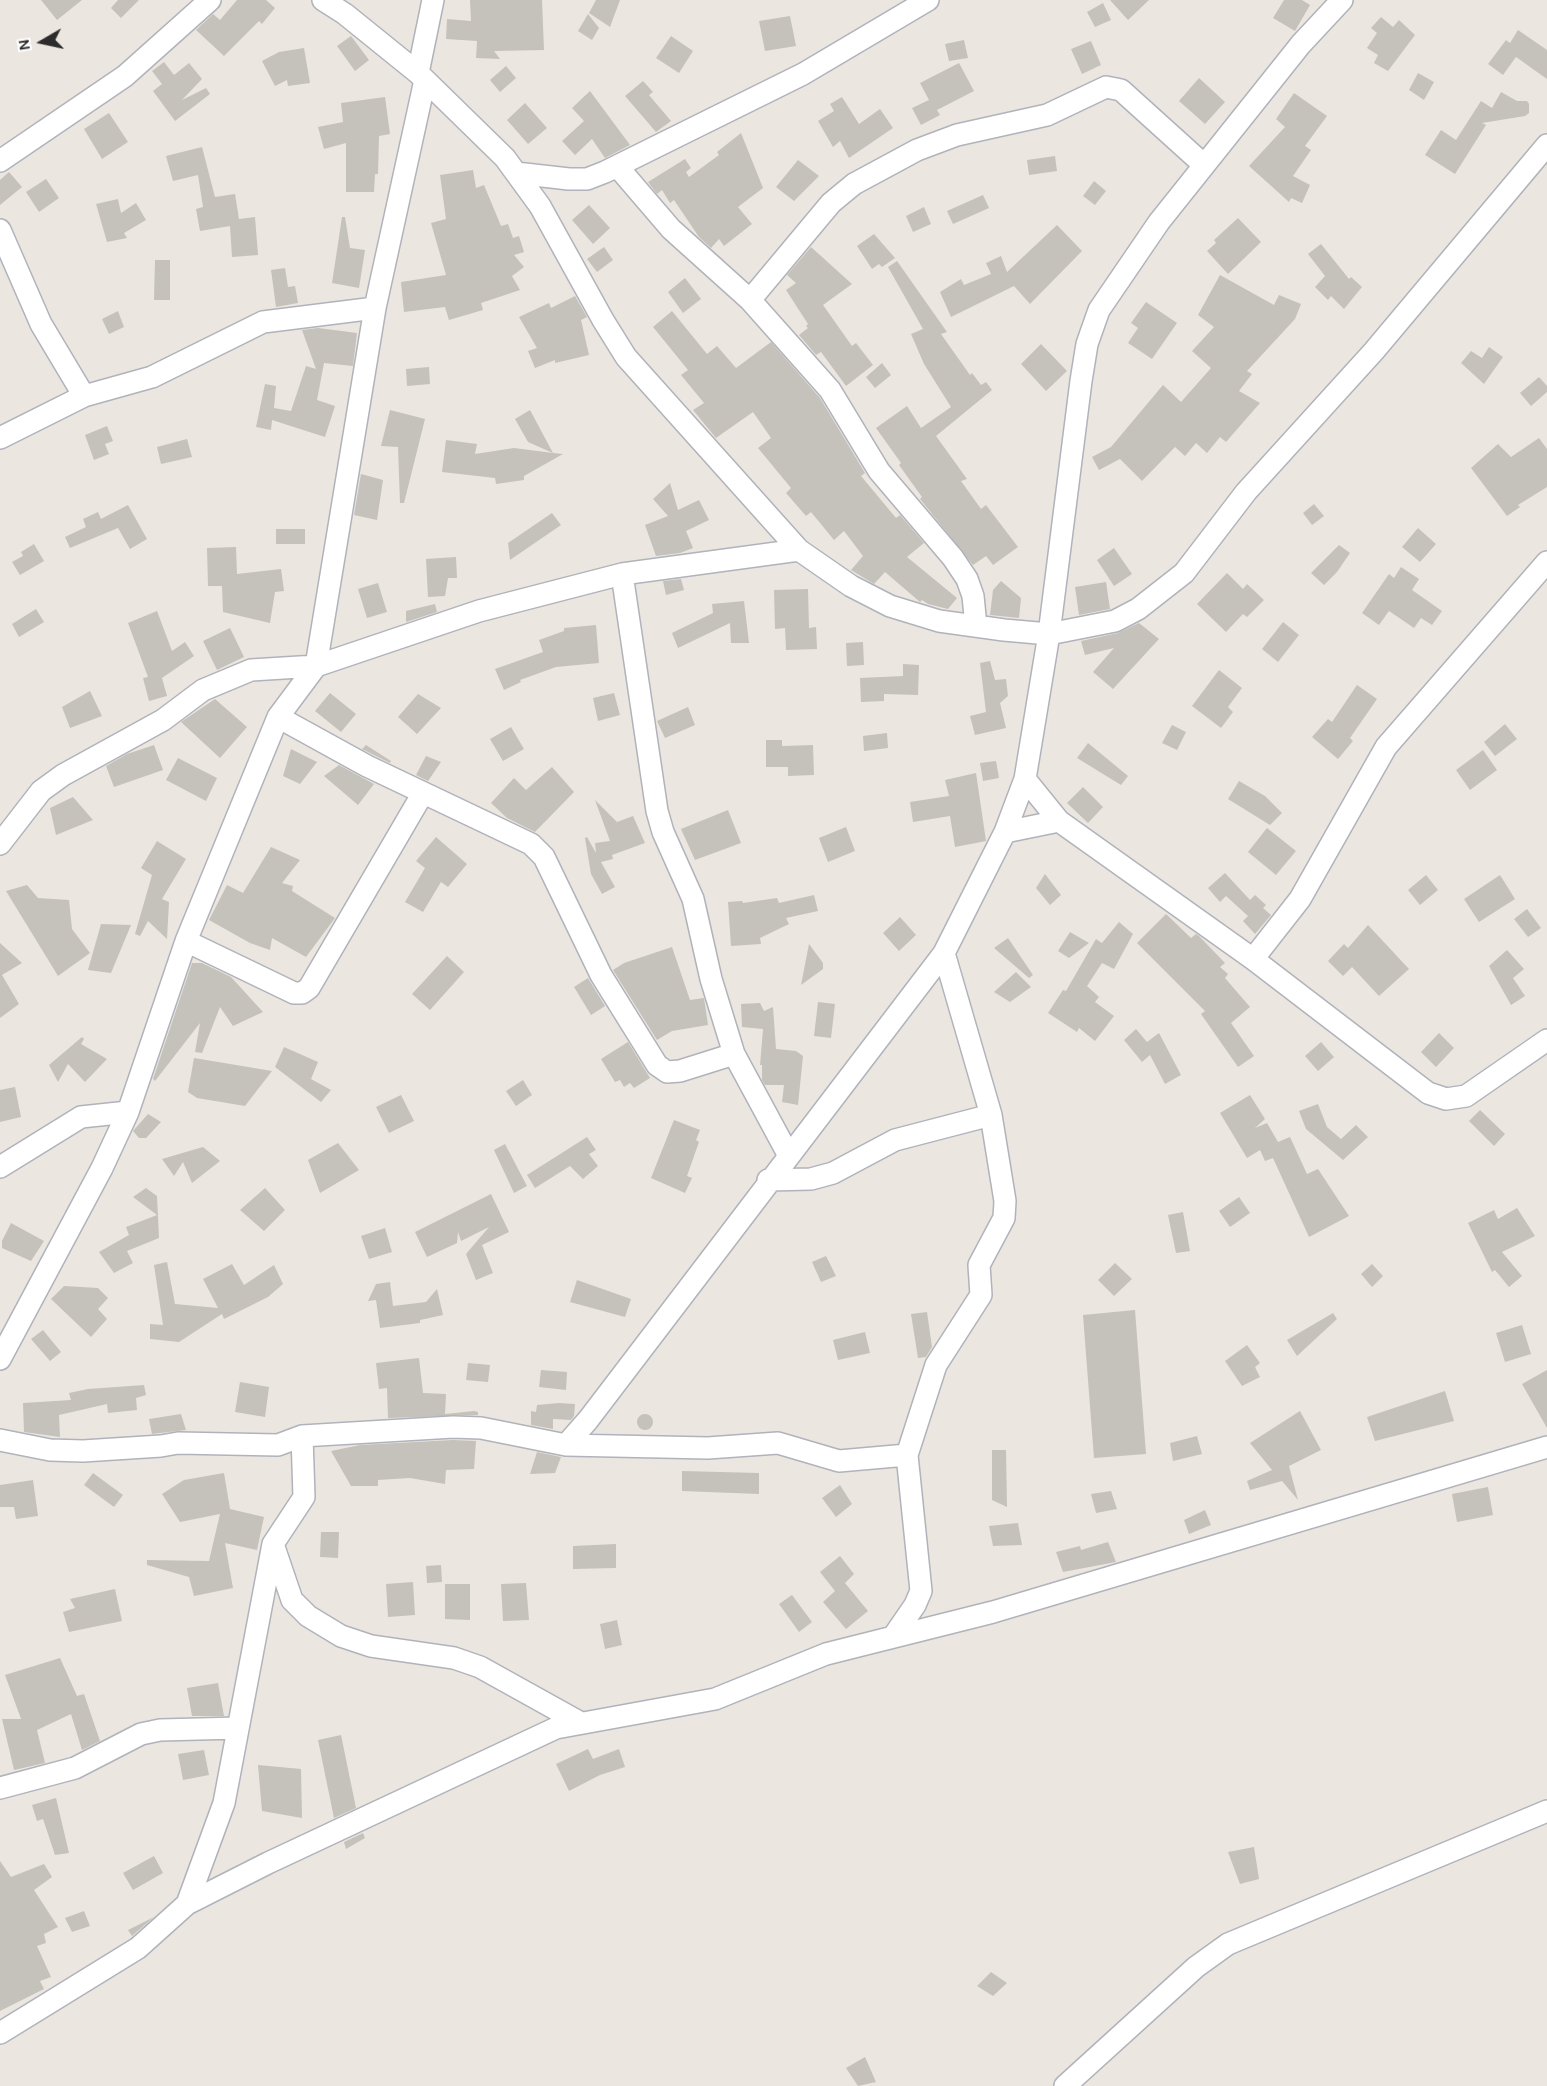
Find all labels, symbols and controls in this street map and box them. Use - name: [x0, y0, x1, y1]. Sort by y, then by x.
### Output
- north arrow: [12, 12, 72, 72]
- text: N: [13, 38, 34, 52]

